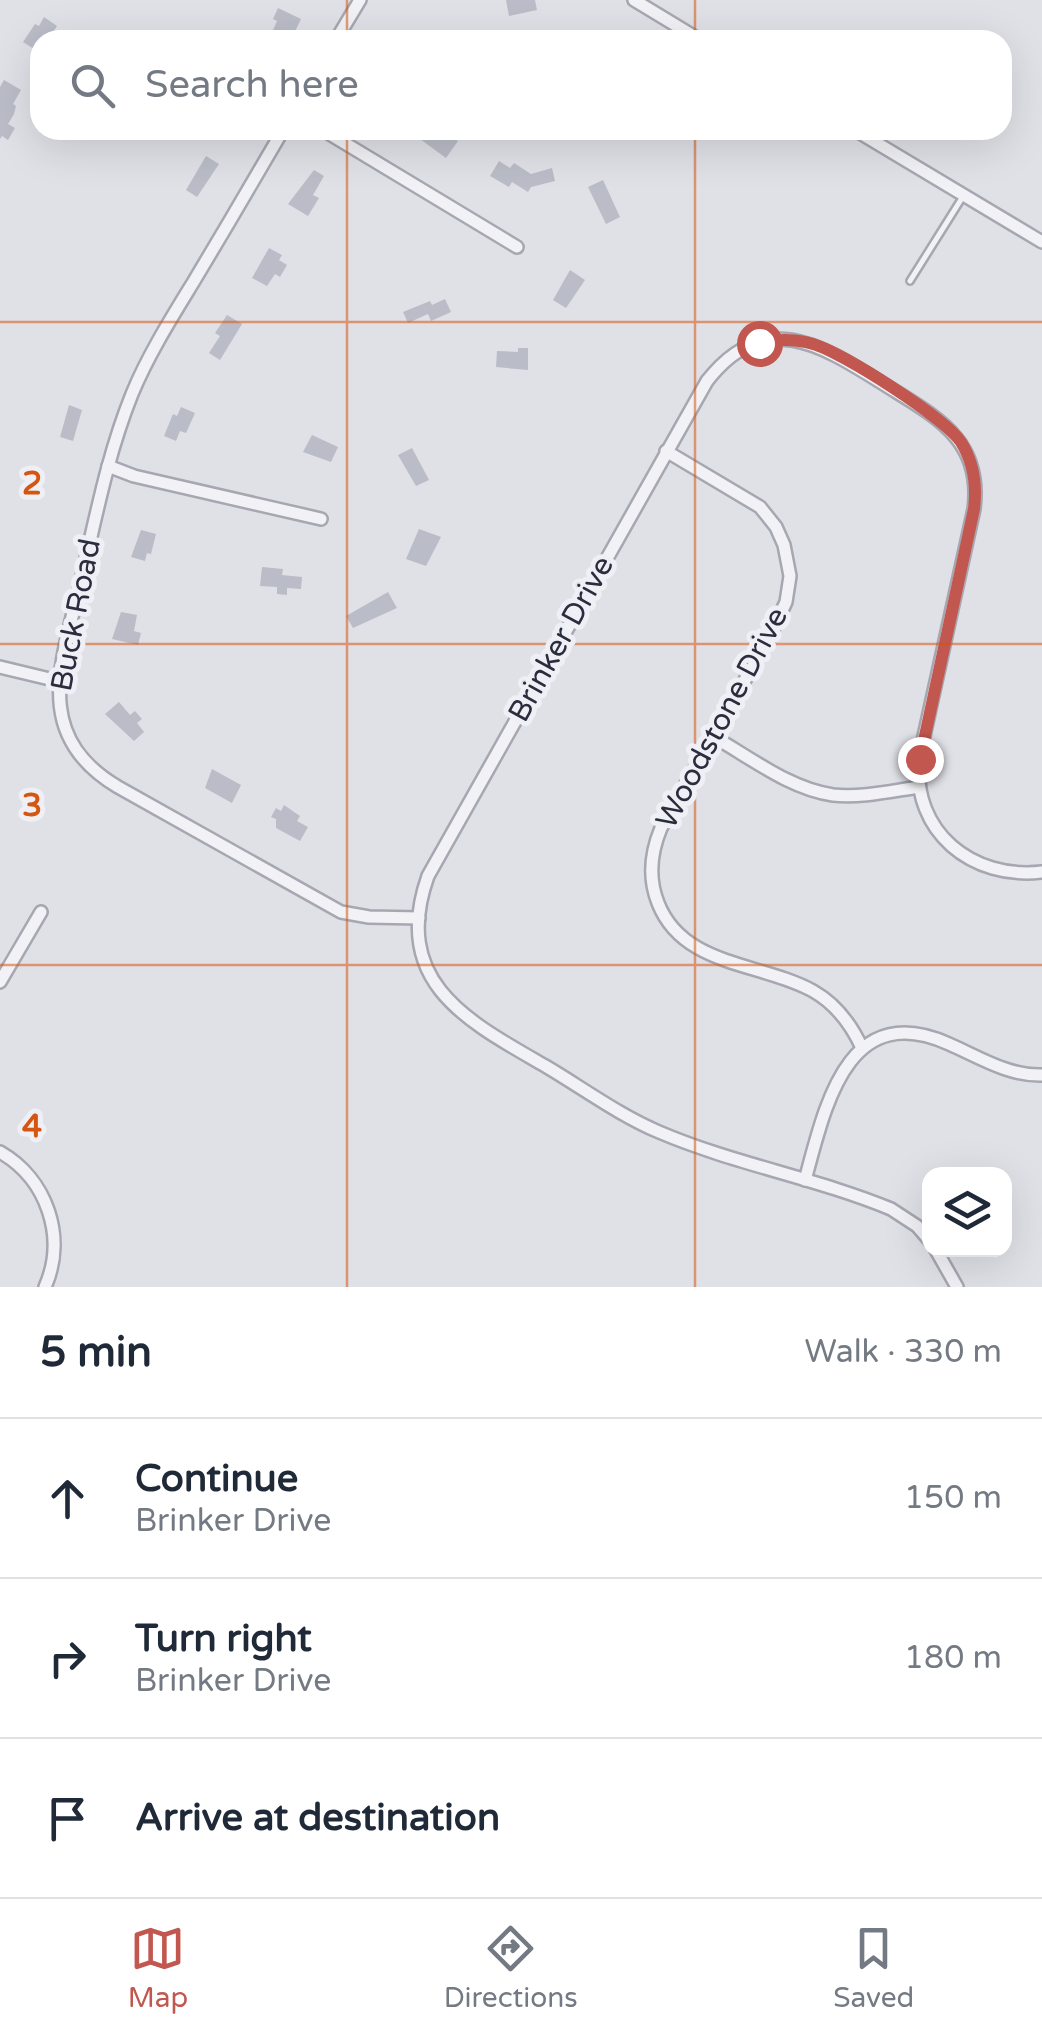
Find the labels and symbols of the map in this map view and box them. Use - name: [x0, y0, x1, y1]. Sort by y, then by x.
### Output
- route start: [737, 321, 783, 367]
- text: 2: [22, 465, 42, 503]
- street label: Buck Road: [43, 536, 109, 694]
- street label: Brinker Drive: [500, 550, 622, 728]
- street label: Woodstone Drive: [648, 601, 796, 835]
- route end: [898, 737, 944, 783]
- text: 3: [22, 787, 42, 825]
- text: 4: [22, 1108, 42, 1146]

